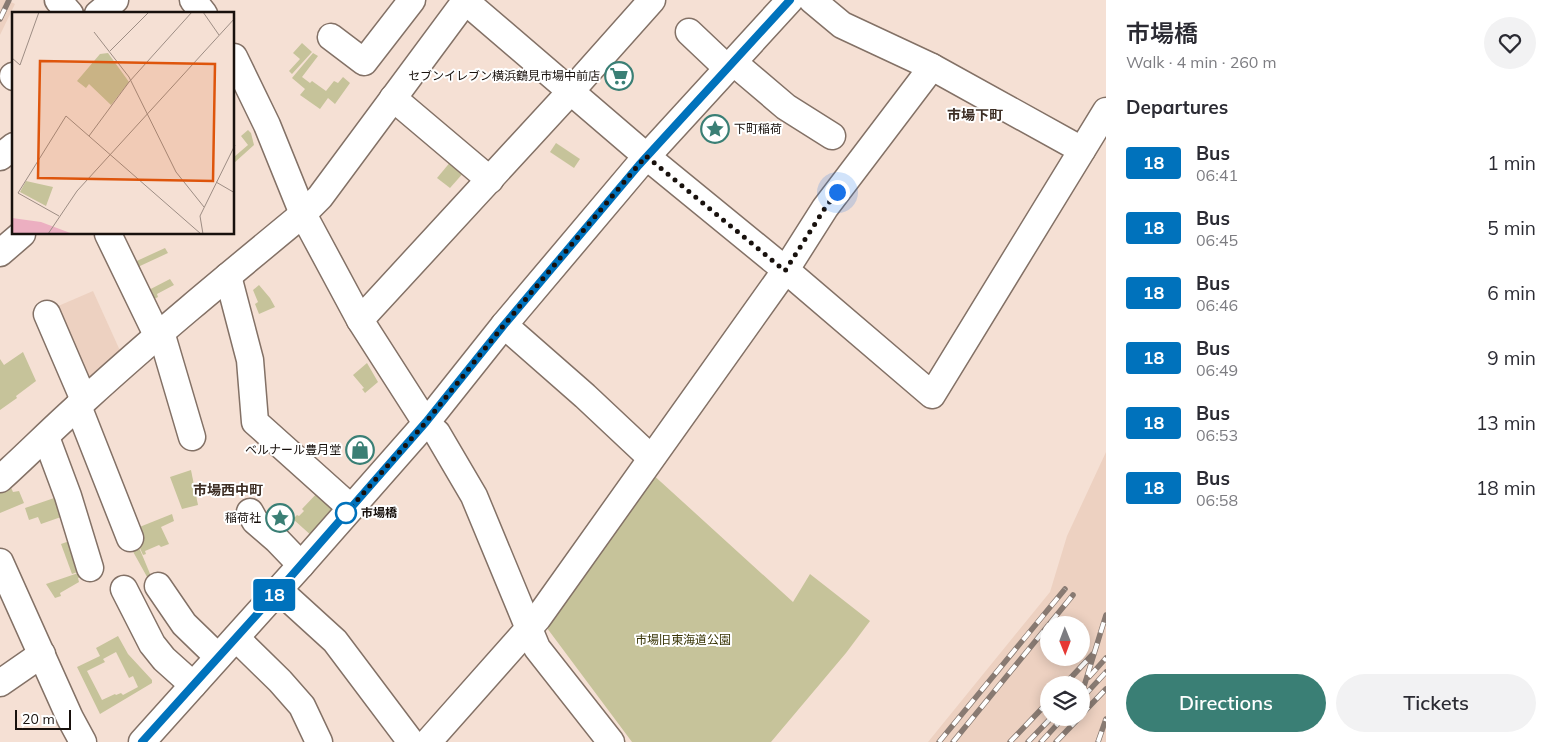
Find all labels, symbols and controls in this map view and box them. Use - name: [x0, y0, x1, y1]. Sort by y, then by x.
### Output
- inset map: [12, 12, 235, 235]
- button: heart: [1484, 17, 1536, 69]
- text: 市場橋: [1126, 18, 1198, 48]
- text: Walk · 4 min · 260 m: [1126, 52, 1277, 72]
- supermarket icon: セブンイレブン横浜鶴見市場中前店: [604, 61, 634, 91]
- place label: セブンイレブン横浜鶴見市場中前店: [408, 68, 600, 83]
- text: Departures: [1126, 95, 1228, 119]
- district label: 市場下町: [947, 106, 1003, 124]
- place icon: 下町稲荷: [700, 114, 730, 144]
- place label: 下町稲荷: [734, 121, 782, 136]
- text: Bus: [1196, 141, 1230, 165]
- text: 18: [1143, 151, 1164, 174]
- text: 1 min: [1487, 151, 1536, 175]
- text: 06:41: [1196, 165, 1238, 185]
- your location: [825, 180, 850, 205]
- text: Bus: [1196, 206, 1230, 230]
- text: 18: [1143, 216, 1164, 239]
- text: 5 min: [1487, 216, 1536, 240]
- text: 06:45: [1196, 230, 1238, 250]
- text: Bus: [1196, 271, 1230, 295]
- text: 18: [1143, 281, 1164, 304]
- text: 6 min: [1487, 281, 1536, 305]
- text: 06:46: [1196, 295, 1238, 315]
- text: Bus: [1196, 336, 1230, 360]
- text: 18: [1143, 346, 1164, 369]
- text: 9 min: [1487, 346, 1536, 370]
- text: 06:49: [1196, 360, 1238, 380]
- text: Bus: [1196, 401, 1230, 425]
- text: 18: [1143, 411, 1164, 434]
- text: 13 min: [1476, 411, 1536, 435]
- text: 06:53: [1196, 425, 1238, 445]
- shop icon: ベルナール豊月堂: [345, 435, 375, 465]
- place label: ベルナール豊月堂: [245, 442, 341, 457]
- text: Bus: [1196, 466, 1230, 490]
- text: 18: [1143, 476, 1164, 499]
- text: 18 min: [1476, 476, 1536, 500]
- district label: 市場西中町: [193, 481, 263, 499]
- text: 06:58: [1196, 490, 1238, 510]
- marker: 市場橋: [335, 502, 357, 524]
- place icon: 稲荷社: [265, 503, 295, 533]
- place label: 市場橋: [361, 505, 398, 520]
- place label: 稲荷社: [225, 510, 261, 525]
- line badge: 18: [252, 579, 296, 611]
- text: 18: [263, 583, 285, 606]
- north arrow: [1040, 616, 1090, 666]
- map controls: [1040, 616, 1090, 726]
- park label: 市場旧東海道公園: [635, 632, 731, 647]
- button: Directions: [1126, 674, 1326, 732]
- button: Tickets: [1336, 674, 1536, 732]
- button: layers: [1040, 676, 1090, 726]
- scale bar: [15, 707, 71, 730]
- text: 20 m: [22, 710, 55, 728]

